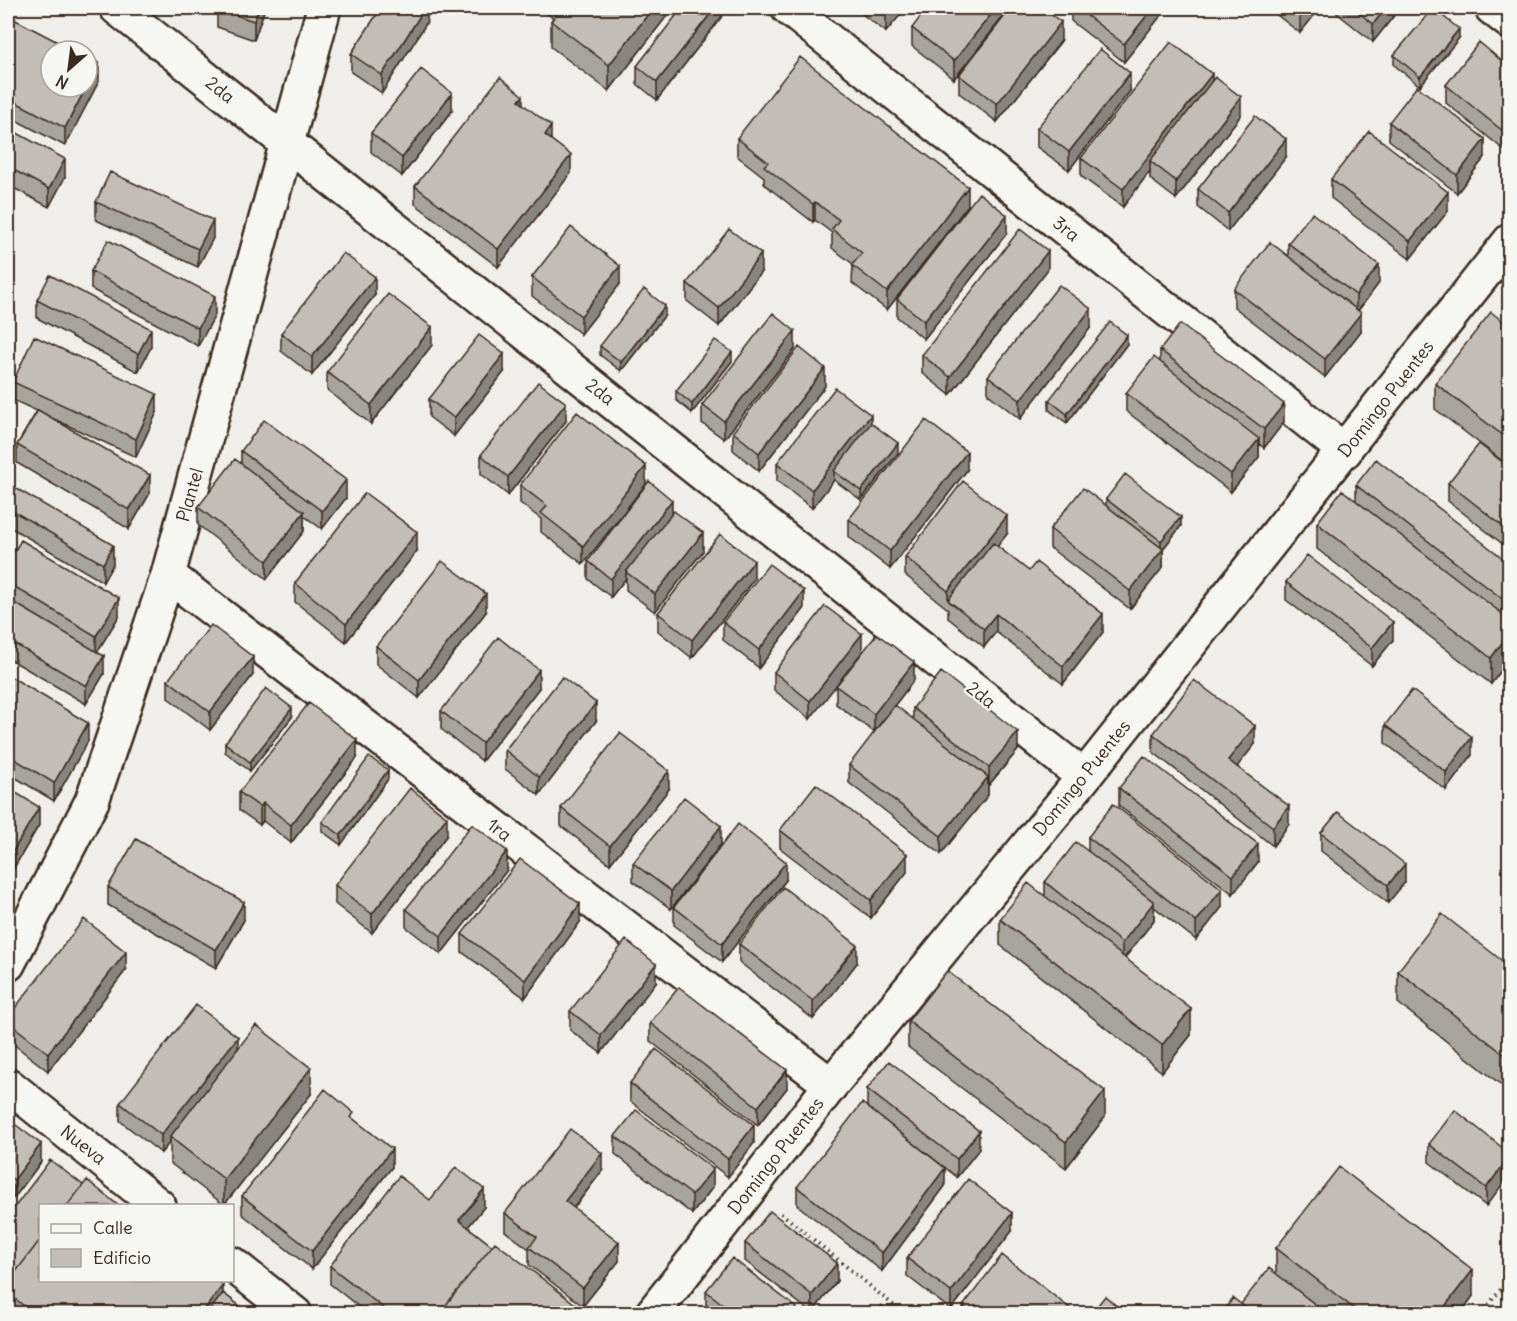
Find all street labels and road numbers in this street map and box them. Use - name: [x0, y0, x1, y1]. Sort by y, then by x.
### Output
- street label: 2da: [201, 71, 239, 108]
- street label: 3ra: [1048, 211, 1084, 246]
- street label: Domingo Puentes: [1333, 335, 1439, 462]
- street label: 2da: [581, 373, 619, 410]
- street label: Plantel: [171, 465, 208, 524]
- street label: 2da: [962, 676, 1000, 713]
- street label: Domingo Puentes: [1028, 715, 1135, 840]
- street label: 1ra: [483, 813, 516, 846]
- street label: Domingo Puentes: [723, 1092, 829, 1219]
- street label: Nueva: [56, 1120, 111, 1169]

